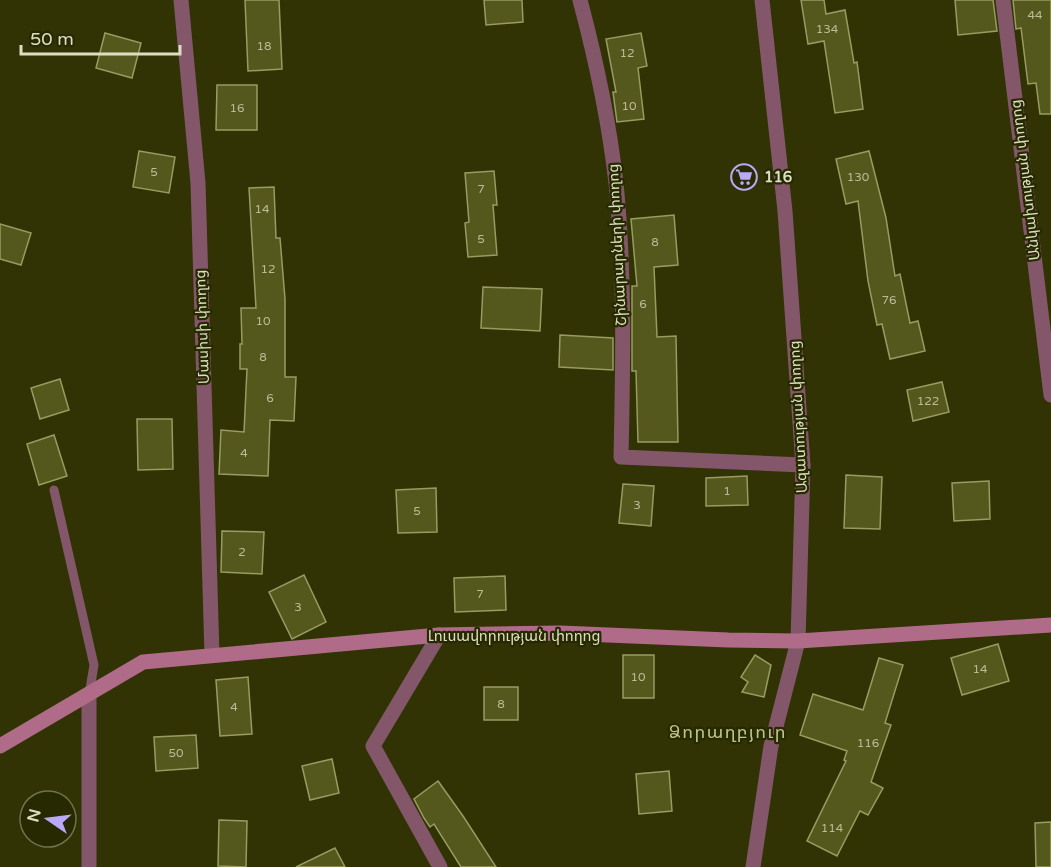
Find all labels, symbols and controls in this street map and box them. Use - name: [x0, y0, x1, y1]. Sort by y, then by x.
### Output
- house number: 44: [1027, 8, 1043, 22]
- scale bar: [21, 18, 180, 56]
- house number: 134: [816, 22, 839, 36]
- text: 50 m: [30, 28, 74, 50]
- house number: 18: [256, 39, 272, 53]
- house number: 12: [619, 46, 635, 60]
- house number: 10: [621, 99, 637, 113]
- street label: Անկախության փողոց: [1006, 99, 1044, 261]
- house number: 16: [229, 101, 245, 115]
- supermarket icon: 116: [729, 162, 759, 192]
- street label: Շինարարների փողոց: [604, 163, 630, 327]
- house number: 5: [150, 165, 158, 179]
- place label: 116: [764, 168, 792, 186]
- house number: 130: [847, 170, 870, 184]
- house number: 7: [477, 182, 485, 196]
- house number: 14: [254, 202, 270, 216]
- house number: 5: [477, 232, 485, 246]
- house number: 8: [651, 235, 659, 249]
- house number: 12: [260, 262, 276, 276]
- street label: Մասիսի փողոց: [191, 269, 213, 385]
- house number: 76: [881, 293, 897, 307]
- house number: 6: [639, 297, 647, 311]
- house number: 10: [255, 314, 271, 328]
- street label: Ազատության փողոց: [785, 340, 811, 494]
- house number: 8: [259, 350, 267, 364]
- house number: 6: [266, 391, 274, 405]
- house number: 122: [917, 394, 939, 408]
- house number: 4: [240, 446, 248, 460]
- house number: 1: [723, 484, 731, 498]
- house number: 3: [633, 498, 641, 512]
- house number: 5: [413, 504, 421, 518]
- house number: 2: [238, 545, 246, 559]
- house number: 7: [476, 587, 484, 601]
- house number: 3: [294, 600, 302, 614]
- street label: Լուսավորության փողոց: [428, 627, 600, 645]
- house number: 14: [972, 662, 988, 676]
- house number: 10: [630, 670, 646, 684]
- house number: 8: [497, 697, 505, 711]
- house number: 4: [230, 700, 238, 714]
- district label: Ձորաղբյուր: [669, 721, 787, 743]
- house number: 116: [857, 736, 879, 750]
- house number: 50: [168, 746, 184, 760]
- north arrow: [18, 789, 78, 849]
- text: N: [23, 807, 46, 824]
- house number: 114: [821, 821, 844, 835]

